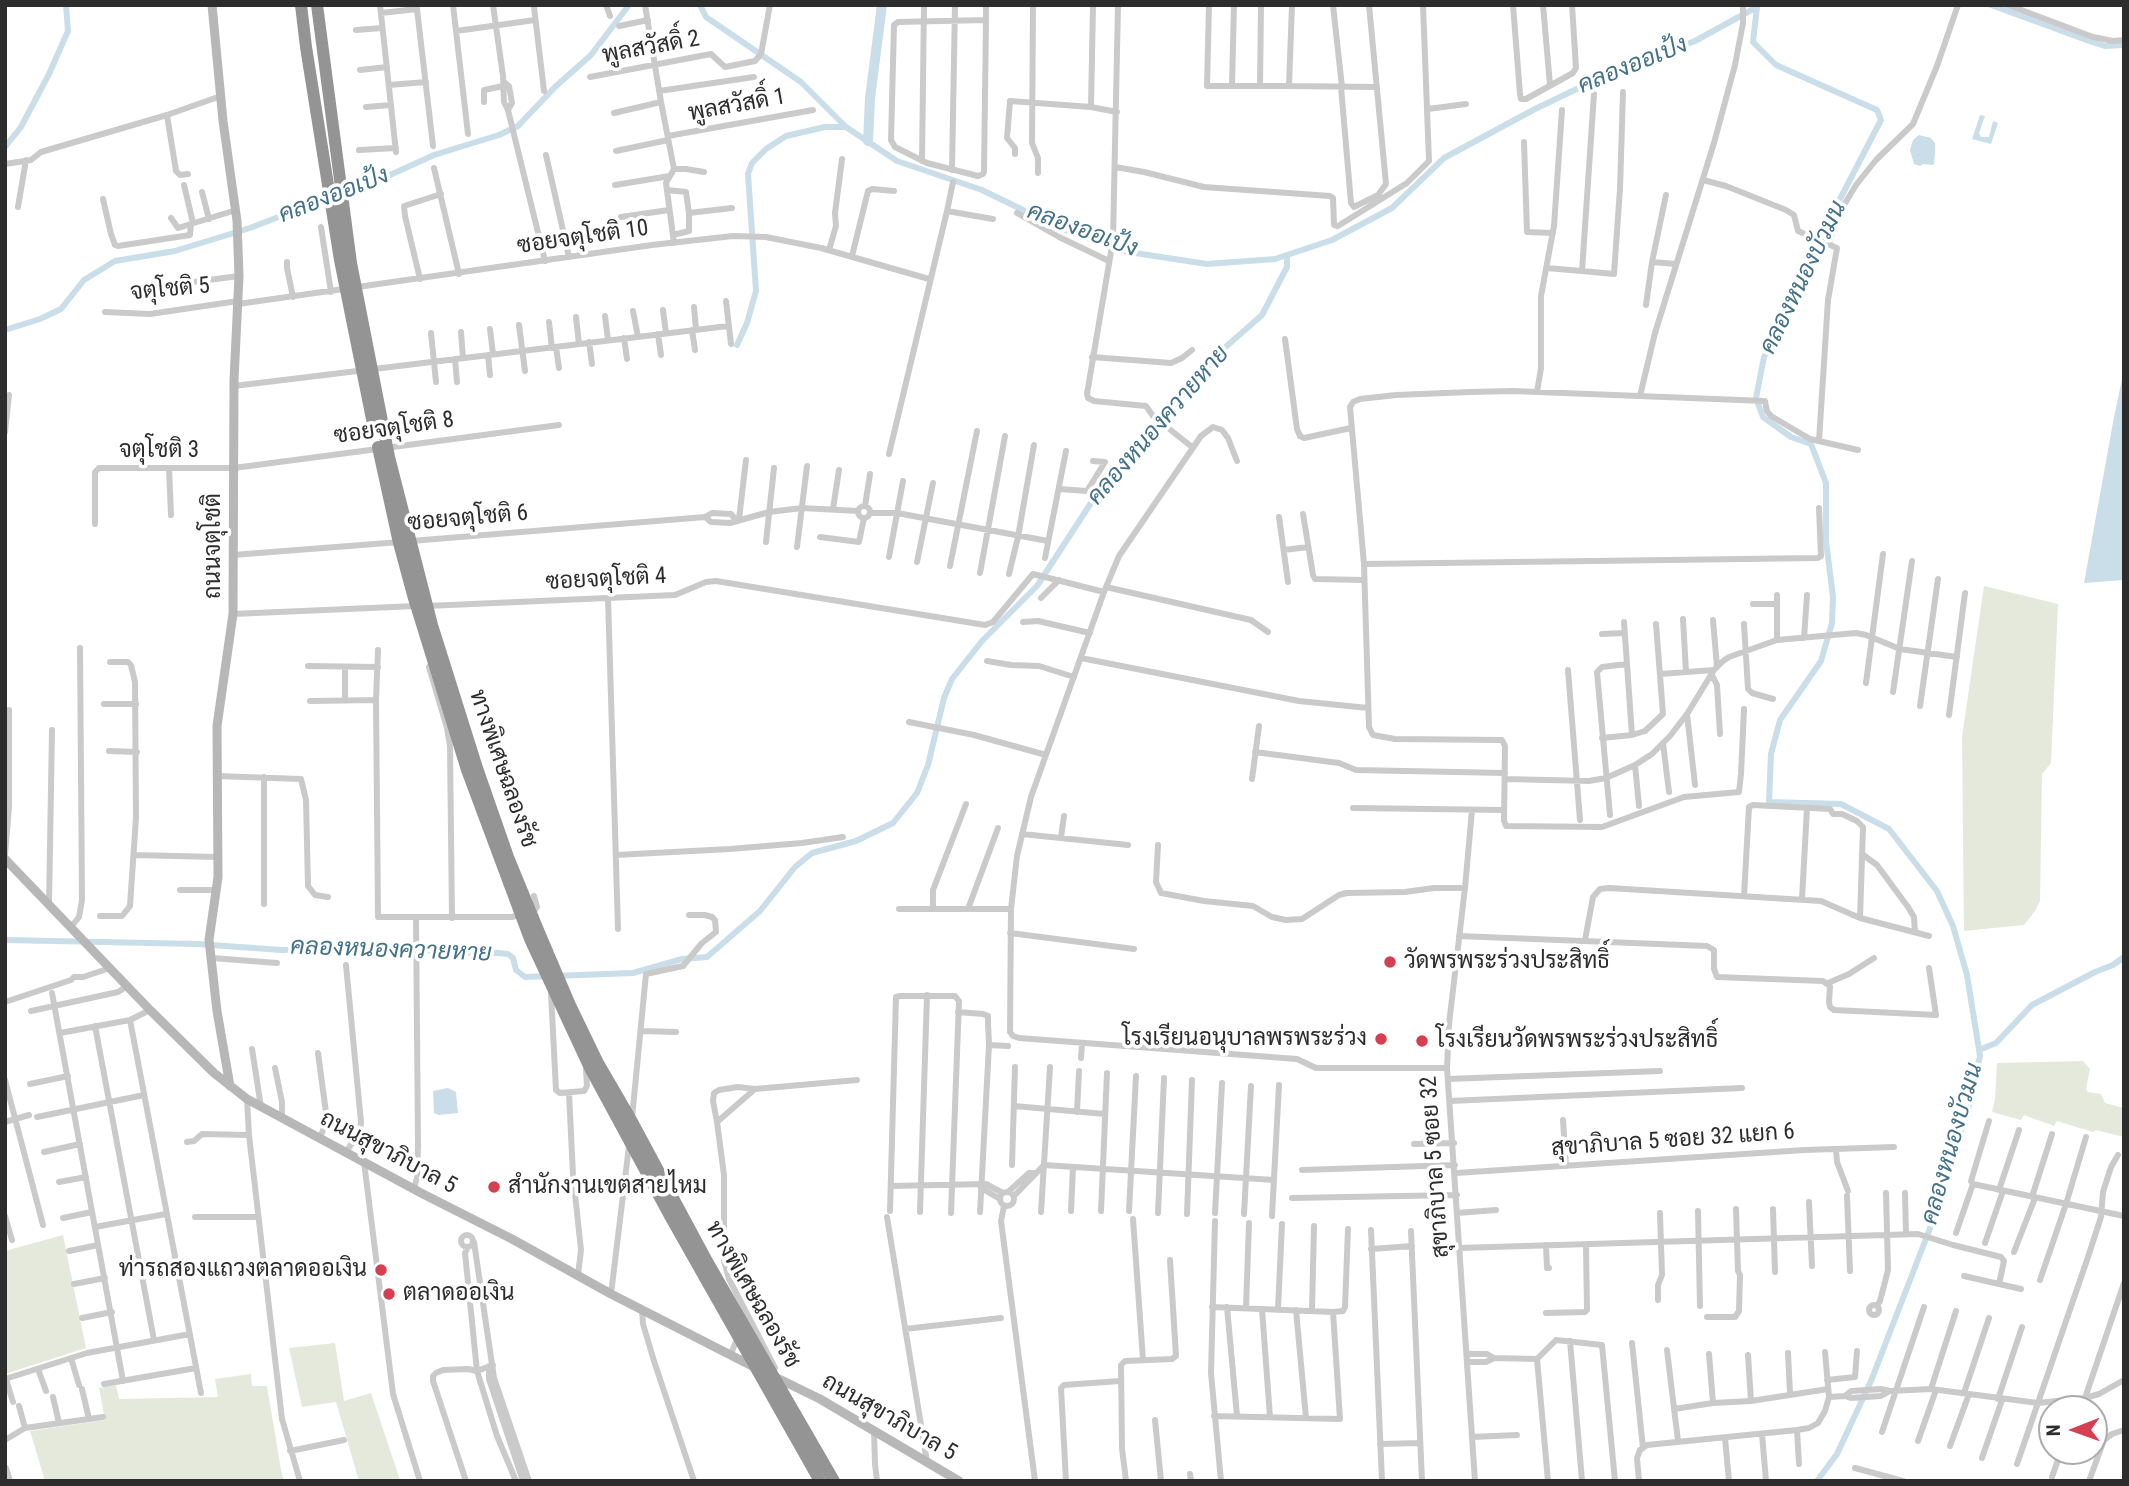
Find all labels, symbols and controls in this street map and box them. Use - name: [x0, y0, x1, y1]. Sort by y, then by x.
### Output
- street label: พูลสวัสดิ์ 2: [600, 26, 702, 70]
- water label: คลองออเป้ง: [1574, 31, 1692, 101]
- street label: พูลสวัสดิ์ 1: [686, 84, 788, 128]
- water label: คลองออเป้ง: [275, 162, 393, 230]
- water label: คลองหนองบัวมน: [1755, 197, 1853, 359]
- water label: คลองออเป้ง: [1023, 198, 1141, 264]
- street label: ซอยจตุโชติ 10: [516, 215, 650, 261]
- street label: จตุโชติ 5: [129, 273, 211, 307]
- water label: คลองหนองควายหาย: [1082, 340, 1236, 512]
- street label: ซอยจตุโชติ 8: [332, 407, 456, 451]
- street label: จตุโชติ 3: [119, 437, 199, 465]
- street label: ถนนจตุโชติ: [200, 493, 228, 599]
- street label: ซอยจตุโชติ 6: [407, 500, 529, 538]
- street label: ซอยจตุโชติ 4: [545, 563, 667, 597]
- street label: ทางพิเศษฉลองรัช: [462, 686, 542, 852]
- water label: คลองหนองควายหาย: [290, 933, 492, 969]
- place label: วัดพรพระร่วงประสิทธิ์: [1404, 948, 1610, 976]
- marker: วัดพรพระร่วงประสิทธิ์: [1382, 954, 1398, 970]
- place label: โรงเรียนอนุบาลพรพระร่วง: [1122, 1025, 1367, 1053]
- place label: โรงเรียนวัดพรพระร่วงประสิทธิ์: [1436, 1027, 1718, 1055]
- marker: โรงเรียนอนุบาลพรพระร่วง: [1373, 1031, 1389, 1047]
- marker: โรงเรียนวัดพรพระร่วงประสิทธิ์: [1414, 1033, 1430, 1049]
- water label: คลองหนองบัวมน: [1916, 1060, 1990, 1228]
- street label: สุขาภิบาล 5 ซอย 32: [1416, 1075, 1456, 1259]
- street label: ถนนสุขาภิบาล 5: [315, 1105, 461, 1201]
- street label: สุขาภิบาล 5 ซอย 32 แยก 6: [1550, 1119, 1796, 1163]
- place label: สำนักงานเขตสายไหม: [508, 1173, 707, 1201]
- marker: สำนักงานเขตสายไหม: [486, 1179, 502, 1195]
- street label: ทางพิเศษฉลองรัช: [699, 1217, 805, 1373]
- place label: ท่ารถสองแถวงตลาดออเงิน: [119, 1256, 367, 1284]
- marker: ท่ารถสองแถวงตลาดออเงิน: [373, 1262, 389, 1278]
- place label: ตลาดออเงิน: [403, 1280, 514, 1308]
- marker: ตลาดออเงิน: [381, 1286, 397, 1302]
- street label: ถนนสุขาภิบาล 5: [817, 1368, 961, 1468]
- north arrow: [2038, 1395, 2108, 1465]
- text: N: [2042, 1424, 2065, 1436]

